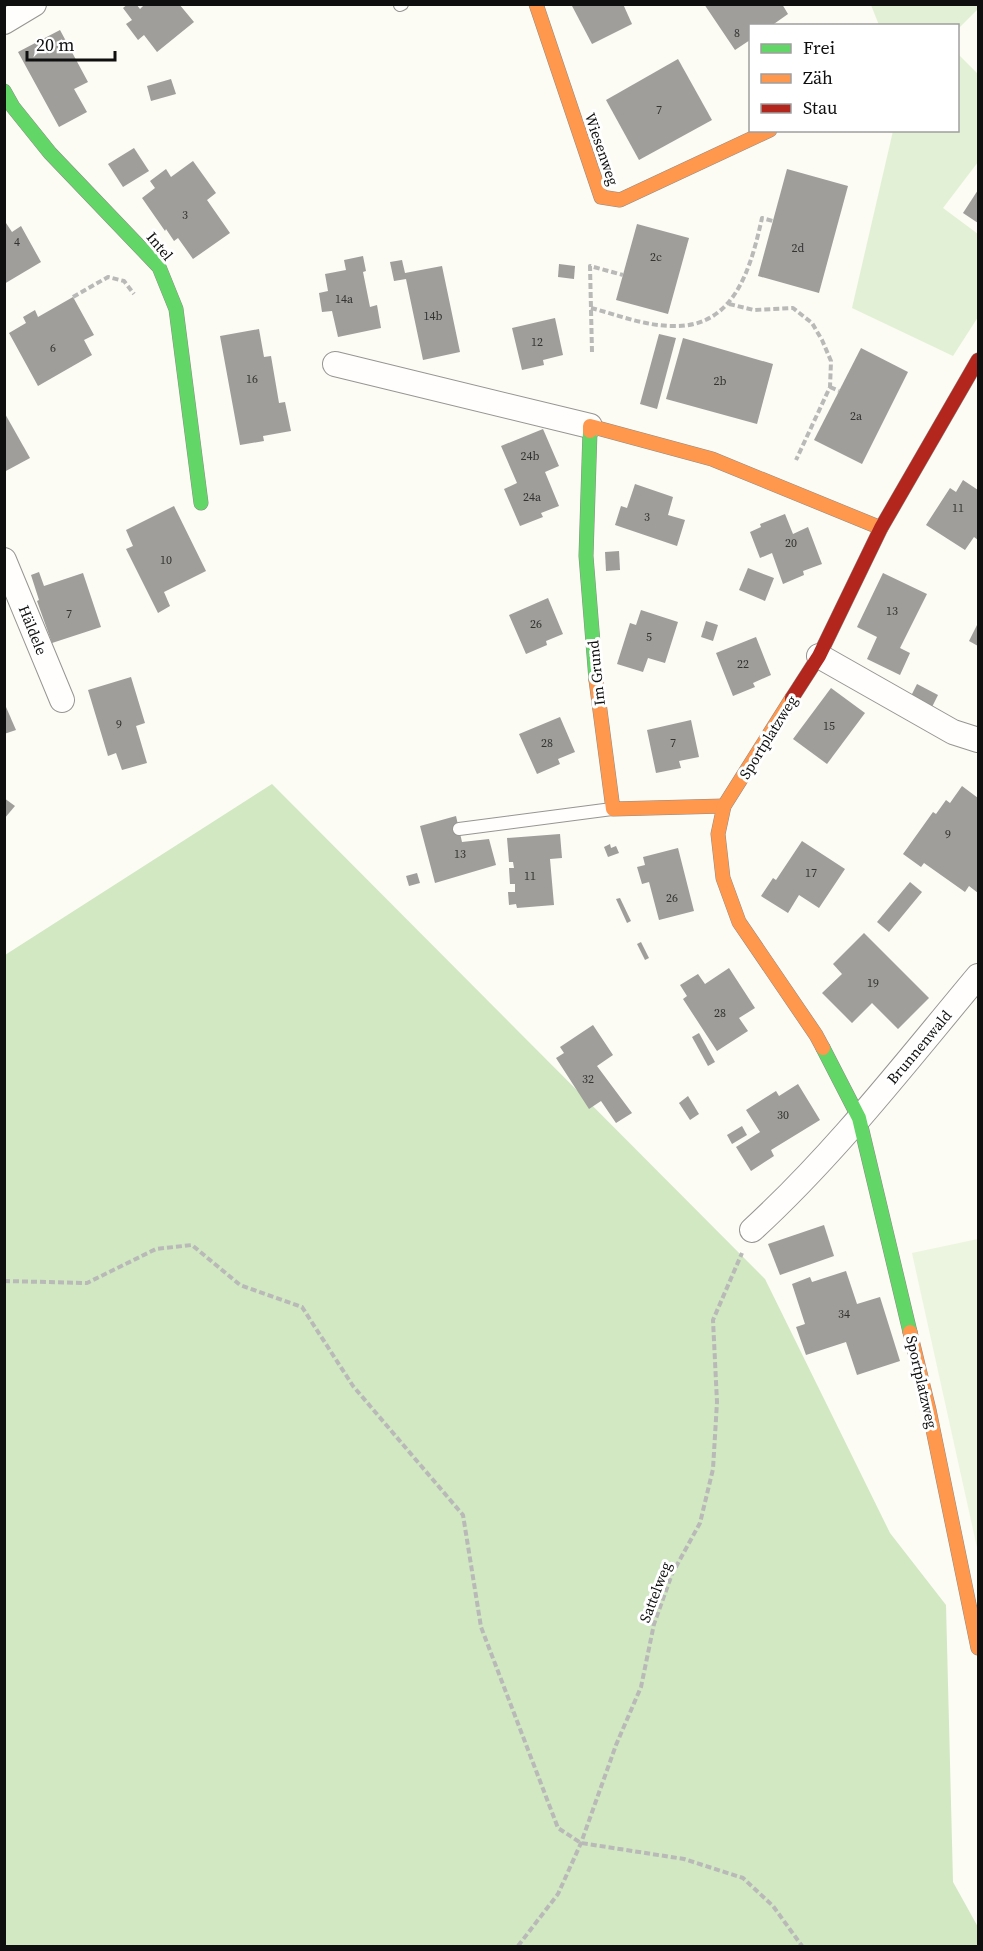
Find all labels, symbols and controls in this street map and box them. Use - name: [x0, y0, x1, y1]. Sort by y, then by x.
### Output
- scale bar: [27, 24, 116, 62]
- legend: [749, 24, 959, 132]
- house number: 8: [734, 25, 740, 41]
- text: 20 m: [36, 32, 74, 57]
- text: Frei: [803, 35, 835, 60]
- text: Zäh: [803, 65, 833, 90]
- text: Stau: [803, 95, 838, 120]
- house number: 7: [656, 102, 662, 118]
- street label: Wiesenweg: [580, 110, 624, 188]
- house number: 3: [182, 207, 188, 223]
- street label: Intel: [142, 227, 178, 265]
- house number: 4: [14, 234, 20, 250]
- house number: 2d: [792, 240, 805, 256]
- house number: 2c: [650, 249, 662, 265]
- house number: 14a: [335, 291, 354, 307]
- house number: 14b: [424, 308, 443, 324]
- house number: 12: [531, 334, 543, 350]
- house number: 6: [50, 340, 56, 356]
- house number: 16: [246, 371, 258, 387]
- house number: 2b: [714, 373, 727, 389]
- house number: 2a: [850, 408, 863, 424]
- house number: 24b: [521, 448, 540, 464]
- house number: 24a: [523, 489, 542, 505]
- house number: 11: [952, 500, 964, 516]
- house number: 3: [644, 509, 650, 525]
- house number: 20: [785, 535, 797, 551]
- house number: 10: [160, 552, 172, 568]
- street label: Häldele: [14, 602, 53, 658]
- house number: 13: [886, 603, 898, 619]
- house number: 7: [66, 606, 72, 622]
- house number: 26: [530, 616, 542, 632]
- house number: 5: [646, 629, 652, 645]
- street label: Im Grund: [582, 639, 610, 707]
- house number: 22: [737, 656, 749, 672]
- street label: Sportplatzweg: [734, 691, 802, 783]
- house number: 9: [116, 716, 122, 732]
- house number: 15: [823, 718, 835, 734]
- house number: 28: [541, 735, 553, 751]
- house number: 7: [670, 735, 676, 751]
- house number: 9: [945, 826, 951, 842]
- house number: 13: [454, 846, 466, 862]
- house number: 17: [805, 865, 817, 881]
- house number: 11: [524, 868, 536, 884]
- house number: 26: [666, 890, 678, 906]
- house number: 19: [867, 975, 879, 991]
- house number: 28: [714, 1005, 726, 1021]
- street label: Brunnenwald: [882, 1005, 957, 1089]
- house number: 32: [582, 1071, 594, 1087]
- house number: 30: [777, 1107, 789, 1123]
- house number: 34: [838, 1306, 850, 1322]
- street label: Sportplatzweg: [901, 1333, 943, 1431]
- street label: Sattelweg: [634, 1558, 676, 1625]

